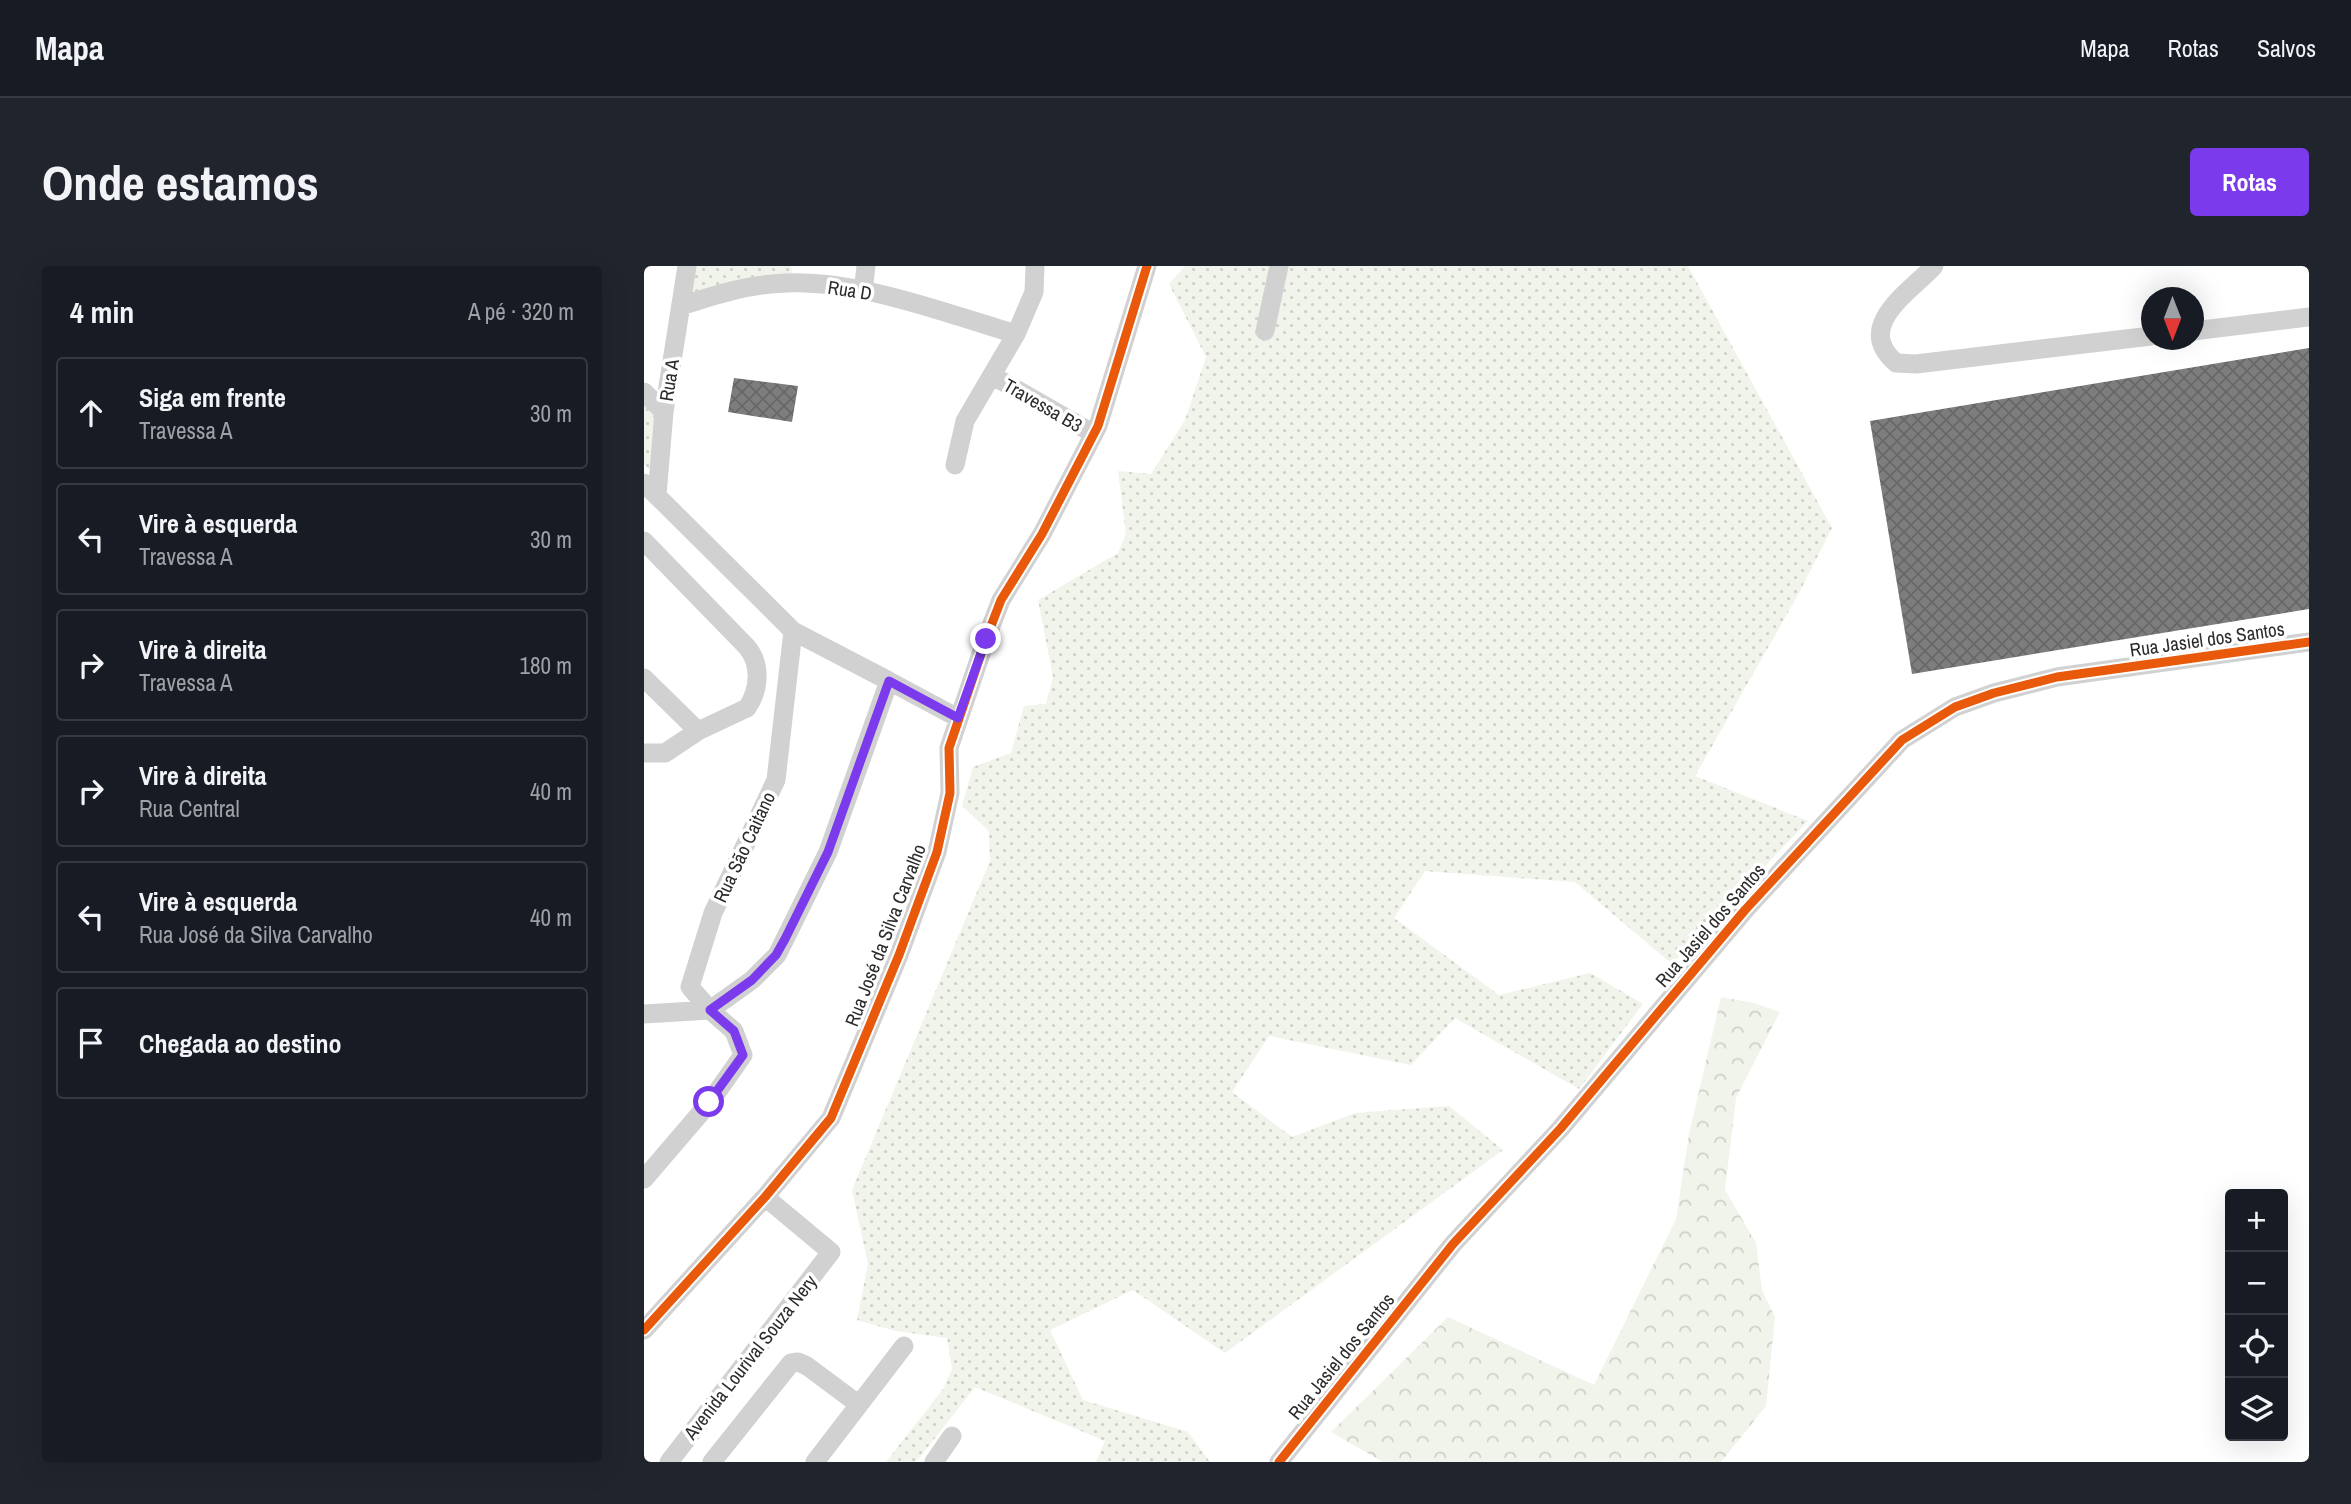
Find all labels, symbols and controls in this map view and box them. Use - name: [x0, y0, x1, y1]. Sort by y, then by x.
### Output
- text: Mapa: [35, 26, 104, 70]
- text: Mapa: [2080, 32, 2130, 64]
- text: Rotas: [2168, 32, 2219, 64]
- text: Salvos: [2257, 32, 2316, 64]
- button: Rotas: [2190, 148, 2309, 216]
- text: Onde estamos: [42, 149, 319, 215]
- street label: Rua D: [826, 274, 874, 306]
- north arrow: [2141, 287, 2204, 350]
- text: 4 min: [70, 292, 134, 332]
- text: A pé · 320 m: [468, 296, 574, 327]
- street label: Rua A: [653, 356, 685, 403]
- street label: Travessa B3: [999, 372, 1087, 438]
- text: Siga em frente: [139, 380, 286, 415]
- icon: ahead: [72, 394, 110, 432]
- text: 30 m: [530, 398, 572, 429]
- text: Travessa A: [139, 415, 233, 446]
- text: Vire à esquerda: [139, 506, 297, 541]
- icon: left: [72, 520, 110, 558]
- text: 30 m: [530, 524, 572, 555]
- text: Travessa A: [139, 541, 233, 572]
- street label: Rua Jasiel dos Santos: [2128, 615, 2286, 663]
- route end: [970, 623, 1001, 654]
- text: Vire à direita: [139, 632, 267, 667]
- icon: right: [72, 646, 110, 684]
- text: 180 m: [520, 650, 572, 681]
- text: Travessa A: [139, 667, 233, 698]
- text: Vire à direita: [139, 758, 267, 793]
- icon: right: [72, 772, 110, 810]
- text: 40 m: [530, 776, 572, 807]
- street label: Rua São Caitano: [707, 787, 781, 907]
- text: Rua Central: [139, 793, 240, 824]
- street label: Rua José da Silva Carvalho: [838, 840, 932, 1030]
- street label: Rua Jasiel dos Santos: [1649, 857, 1771, 992]
- text: Vire à esquerda: [139, 884, 297, 919]
- icon: left: [72, 898, 110, 936]
- text: 40 m: [530, 902, 572, 933]
- text: Rua José da Silva Carvalho: [139, 919, 373, 950]
- icon: arrive: [72, 1024, 110, 1062]
- text: Chegada ao destino: [139, 1026, 342, 1061]
- route start: [693, 1086, 724, 1117]
- map controls: [2225, 1189, 2288, 1441]
- button: +: [2225, 1189, 2288, 1252]
- button: −: [2225, 1252, 2288, 1315]
- street label: Avenida Lourival Souza Nery: [677, 1269, 823, 1446]
- street label: Rua Jasiel dos Santos: [1282, 1287, 1400, 1425]
- button: locate: [2225, 1315, 2288, 1378]
- button: layers: [2225, 1378, 2288, 1441]

